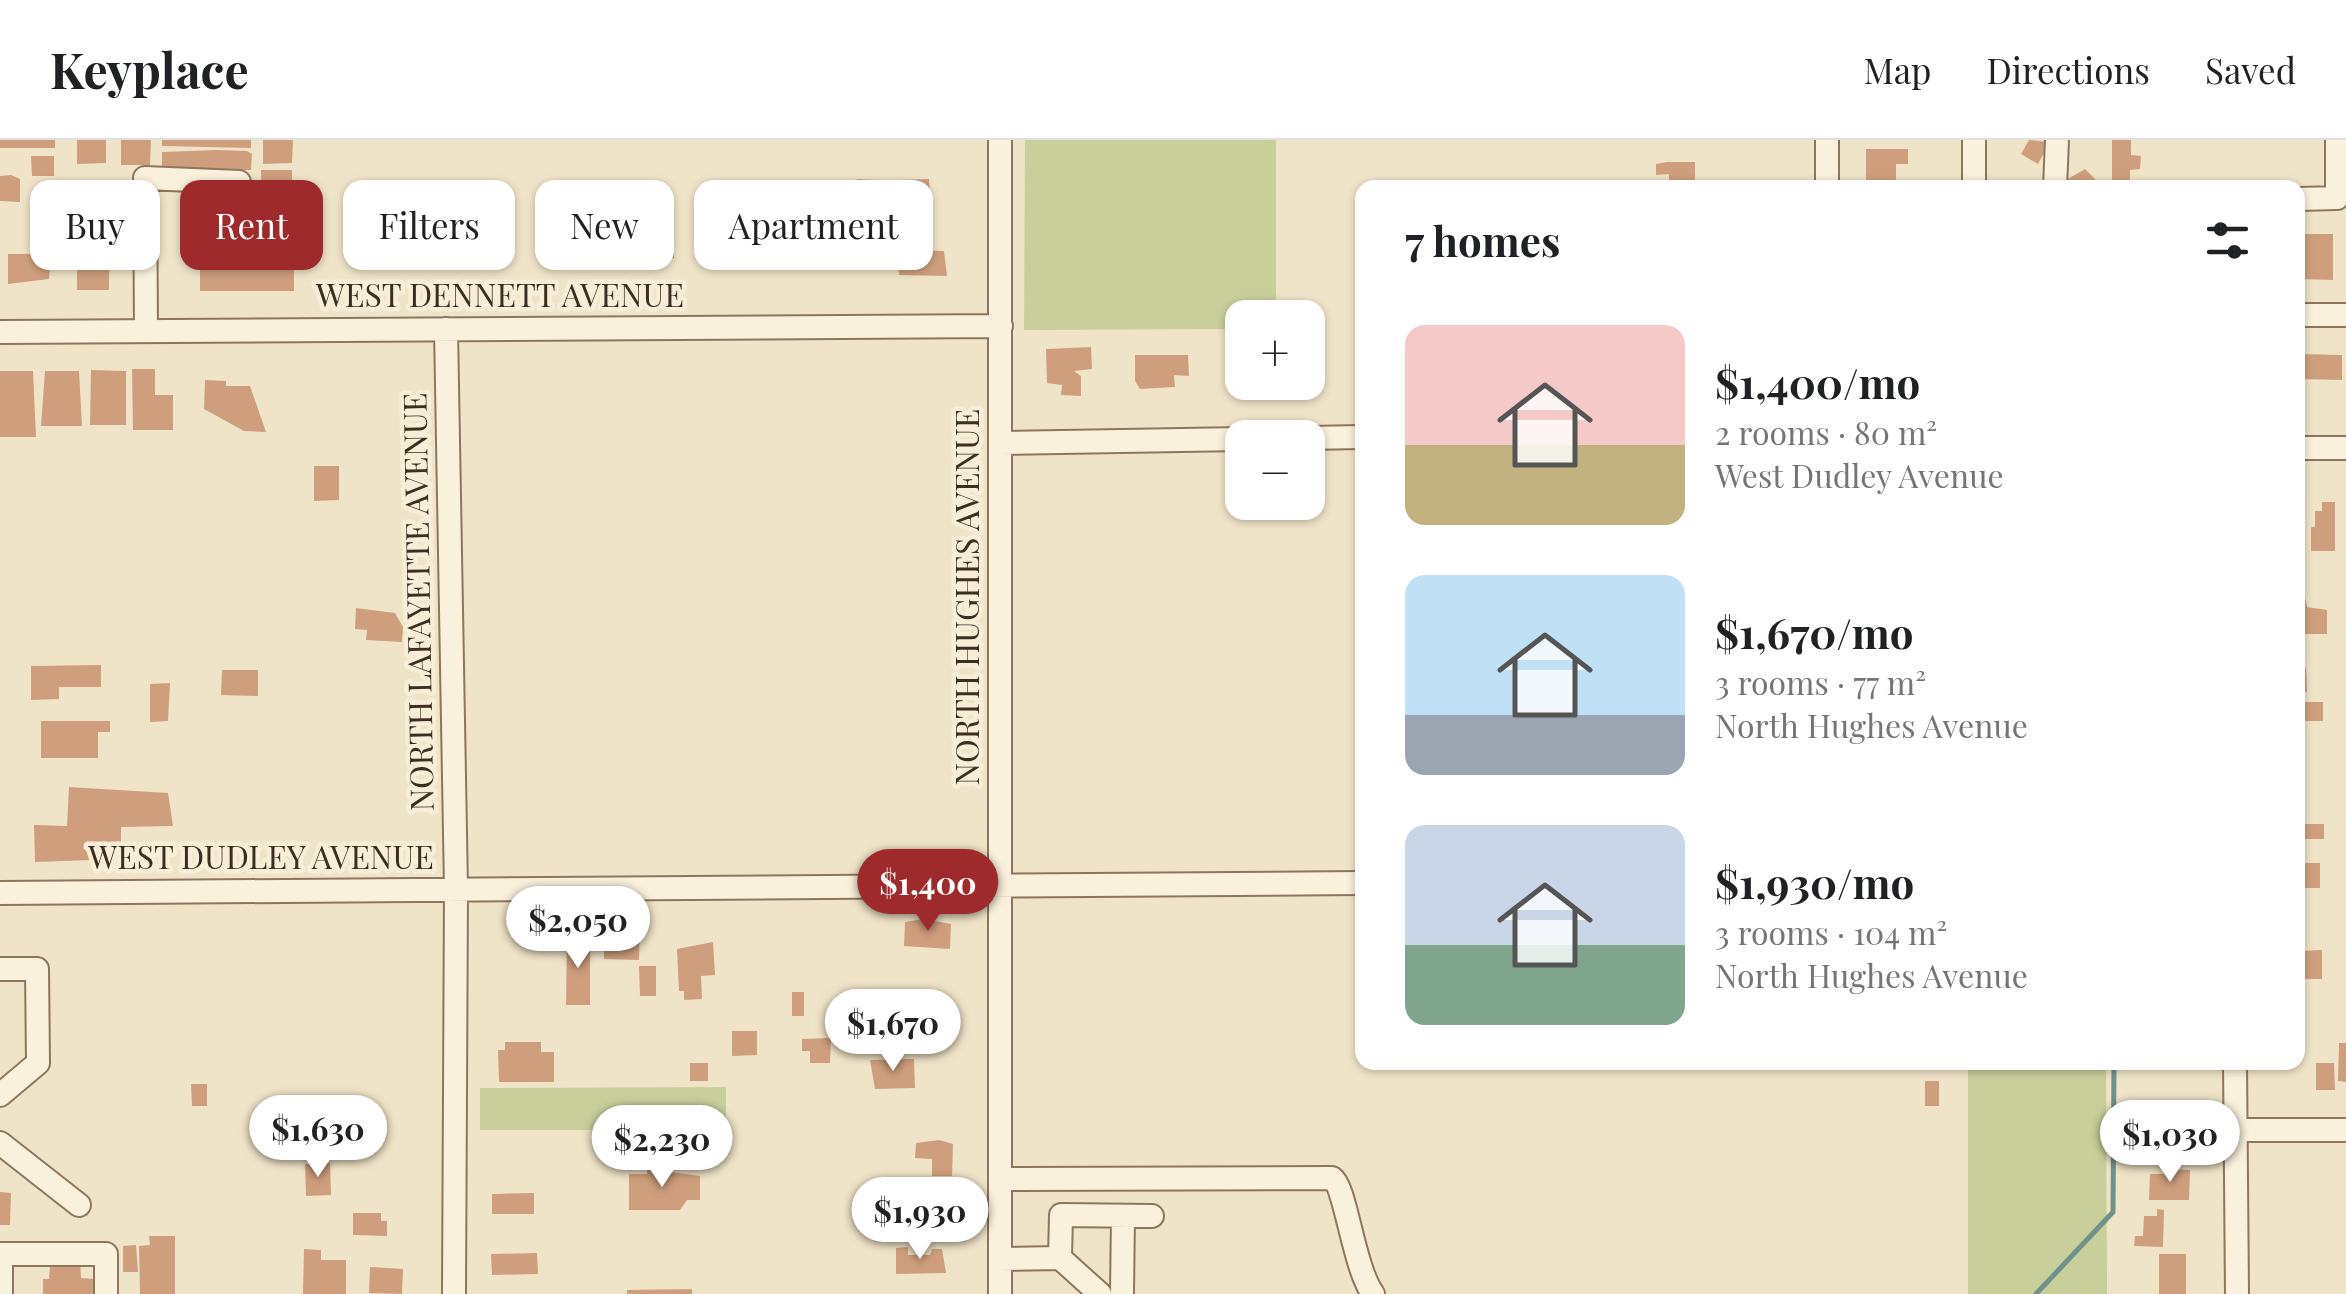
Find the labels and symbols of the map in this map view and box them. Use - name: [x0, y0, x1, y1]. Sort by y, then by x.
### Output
- street label: WEST DENNETT AVENUE: [315, 272, 684, 315]
- street label: NORTH LAFAYETTE AVENUE: [391, 392, 442, 812]
- street label: NORTH HUGHES AVENUE: [944, 409, 987, 785]
- street label: WEST DUDLEY AVENUE: [87, 834, 434, 877]
- pin: $1,400: [847, 849, 1009, 934]
- pin: $2,050: [497, 886, 659, 971]
- pin: $1,670: [812, 989, 974, 1074]
- pin: $1,630: [237, 1095, 399, 1180]
- pin: $1,030: [2089, 1100, 2251, 1185]
- pin: $2,230: [581, 1105, 743, 1190]
- pin: $1,930: [839, 1177, 1001, 1262]

